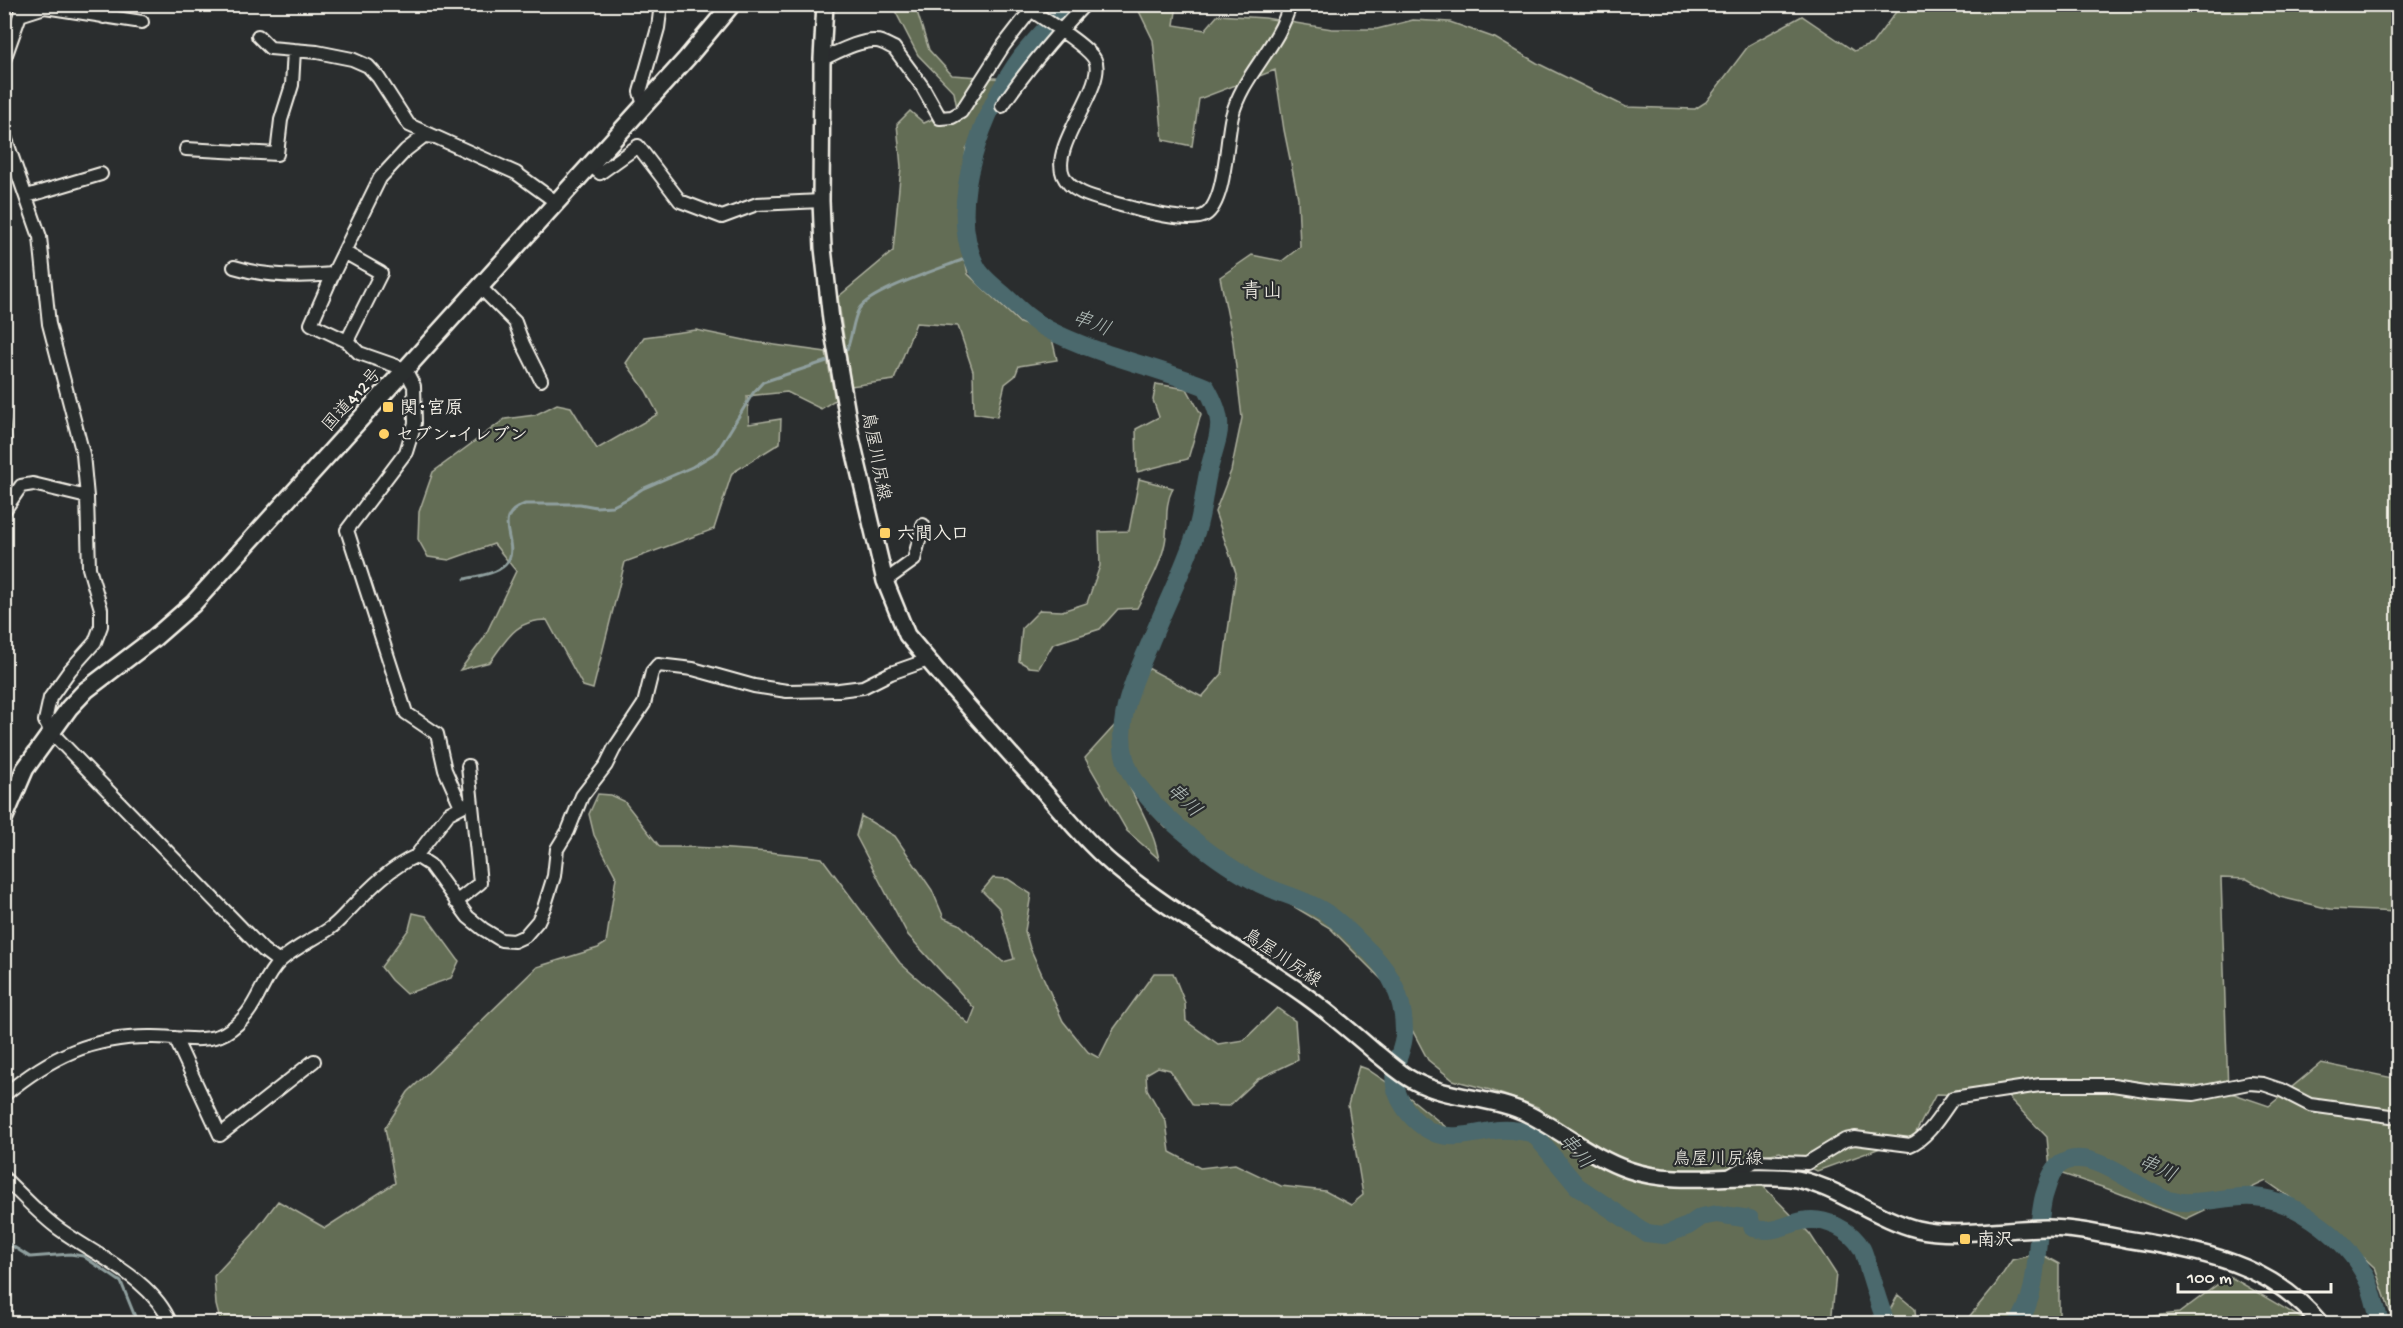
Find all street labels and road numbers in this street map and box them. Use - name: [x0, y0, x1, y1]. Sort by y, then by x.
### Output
- street label: 国道412号: [318, 364, 387, 437]
- street label: 鳥屋川尻線: [856, 410, 894, 503]
- street label: 鳥屋川尻線: [1238, 924, 1325, 993]
- street label: 鳥屋川尻線: [1673, 1149, 1763, 1171]

